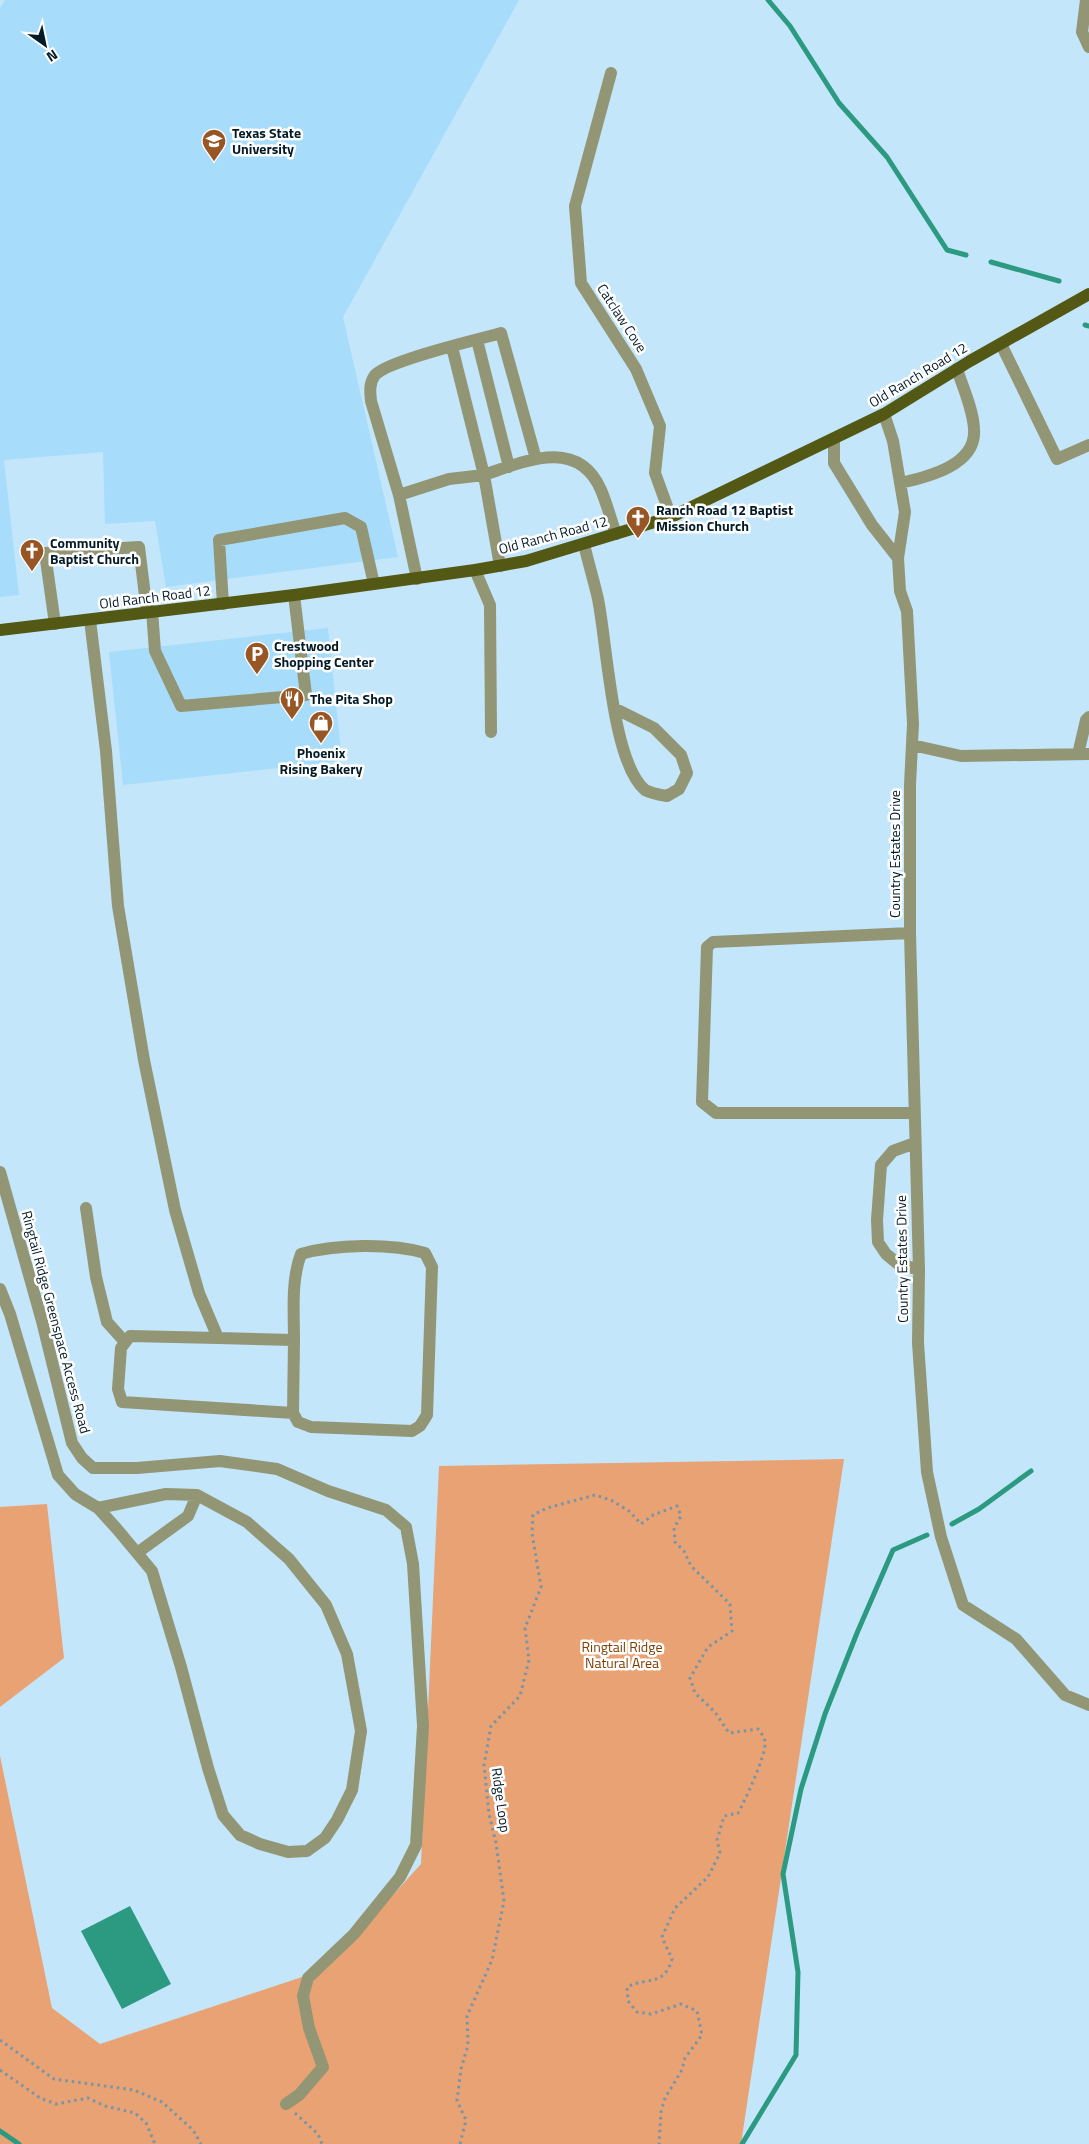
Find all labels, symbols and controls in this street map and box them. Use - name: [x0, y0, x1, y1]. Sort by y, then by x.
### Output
- north arrow: [20, 20, 70, 70]
- text: N: [43, 45, 62, 68]
- place label: Texas State University: [232, 122, 301, 159]
- school or university icon: Texas State University: [201, 128, 227, 162]
- street label: Catclaw Cove: [592, 279, 652, 356]
- street label: Old Ranch Road 12: [864, 337, 971, 412]
- place label: Ranch Road 12 Baptist Mission Church: [656, 499, 793, 536]
- church icon: Ranch Road 12 Baptist Mission Church: [625, 505, 651, 539]
- street label: Old Ranch Road 12: [496, 510, 610, 559]
- place label: Community Baptist Church: [50, 532, 139, 569]
- church icon: Community Baptist Church: [19, 538, 45, 572]
- street label: Old Ranch Road 12: [98, 579, 212, 614]
- place label: Crestwood Shopping Center: [274, 635, 374, 672]
- parking icon: Crestwood Shopping Center: [244, 641, 270, 675]
- restaurant icon: The Pita Shop: [279, 686, 305, 720]
- place label: The Pita Shop: [310, 688, 393, 709]
- shop icon: Phoenix Rising Bakery: [308, 710, 334, 744]
- place label: Phoenix Rising Bakery: [280, 742, 362, 779]
- street label: Country Estates Drive: [884, 790, 905, 918]
- street label: Country Estates Drive: [890, 1195, 913, 1323]
- street label: Ringtail Ridge Greenspace Access Road: [17, 1208, 96, 1436]
- park label: Ringtail Ridge Natural Area: [581, 1636, 663, 1673]
- street label: Ridge Loop: [487, 1766, 516, 1834]

